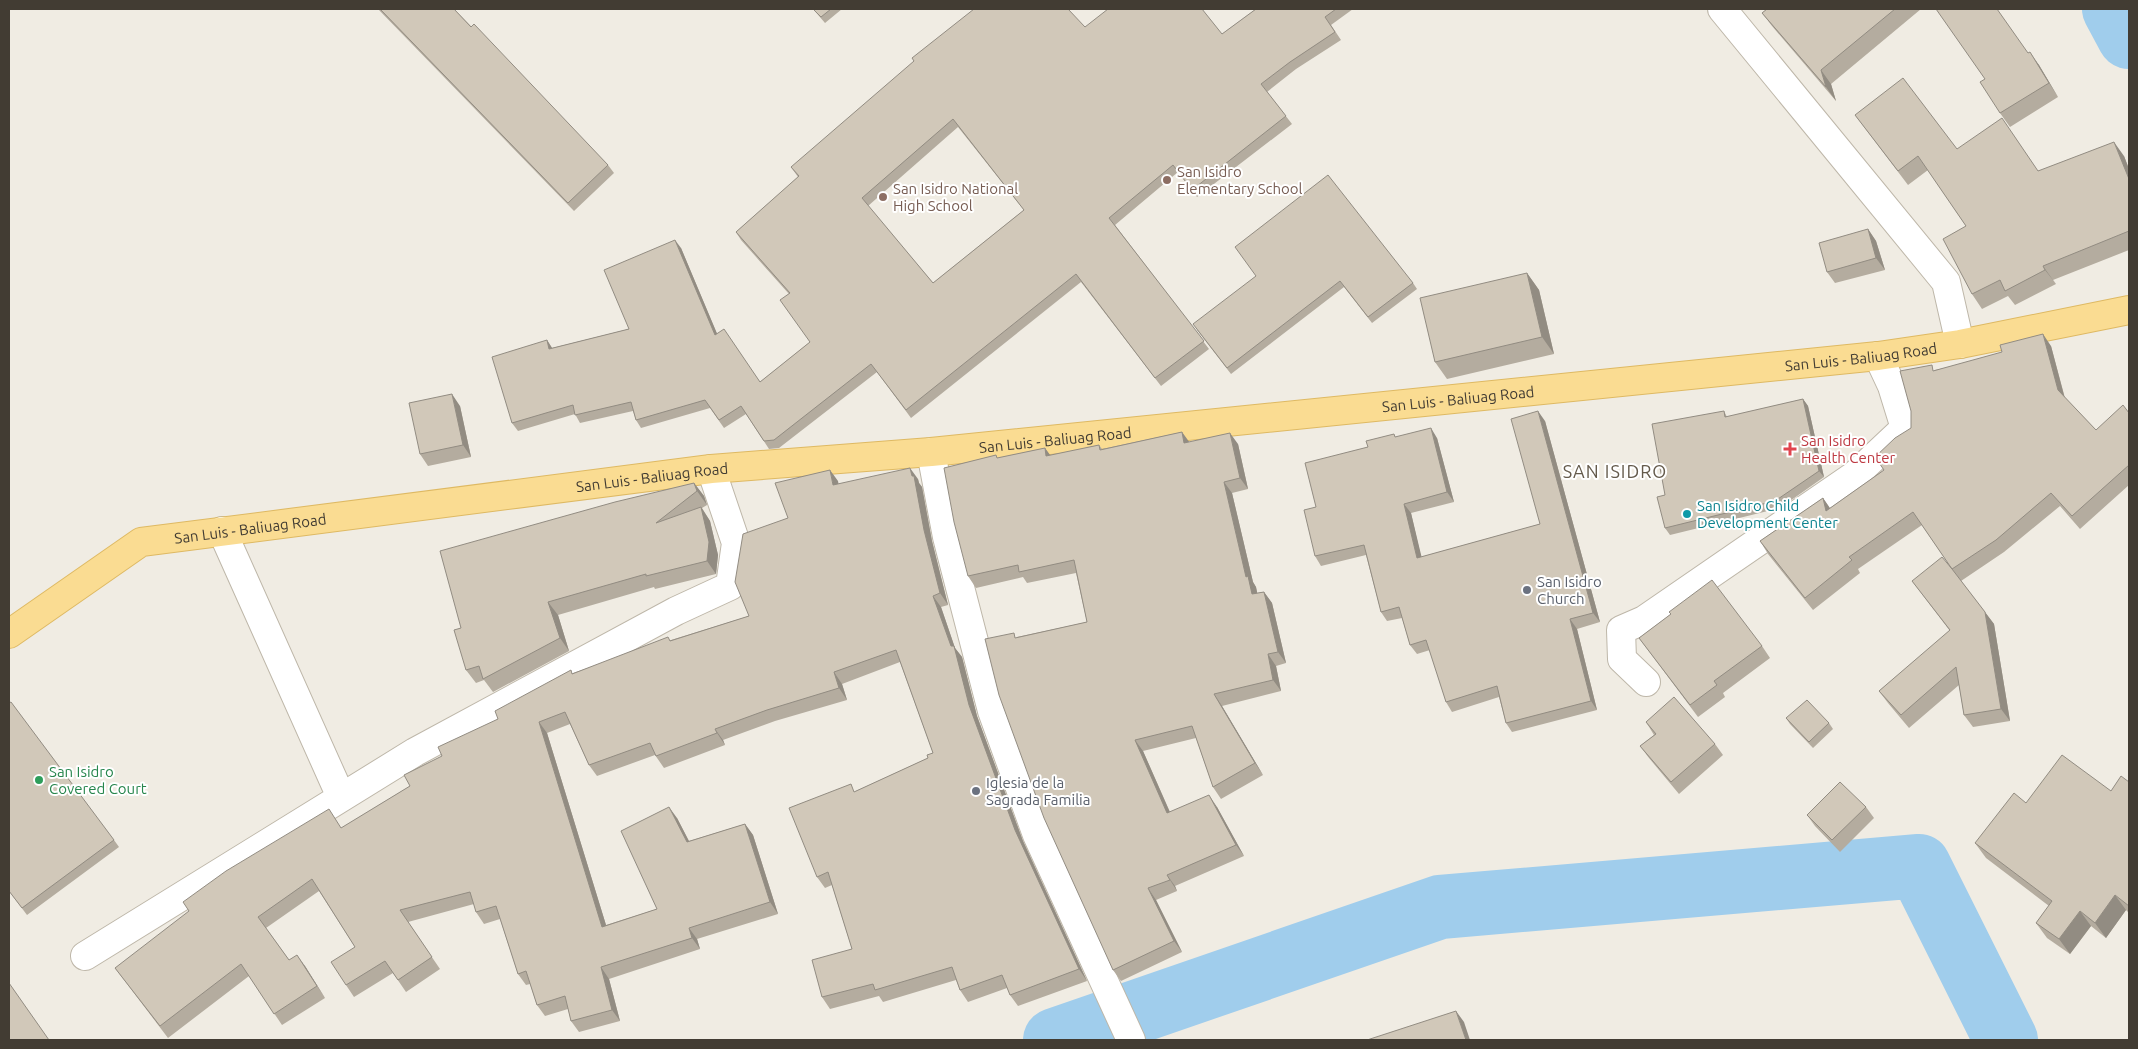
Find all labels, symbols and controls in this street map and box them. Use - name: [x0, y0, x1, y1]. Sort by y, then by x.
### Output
- place label: San Isidro Elementary School: [1177, 163, 1303, 197]
- marker: San Isidro Elementary School: [1161, 174, 1173, 186]
- place label: San Isidro National High School: [893, 180, 1018, 214]
- marker: San Isidro National High School: [877, 191, 889, 203]
- street label: San Luis - Baliuag Road: [1784, 339, 1938, 374]
- street label: San Luis - Baliuag Road: [1381, 382, 1535, 415]
- street label: San Luis - Baliuag Road: [978, 423, 1132, 456]
- place label: San Isidro Health Center: [1801, 432, 1895, 466]
- marker: San Isidro Health Center: [1783, 442, 1797, 456]
- street label: San Luis - Baliuag Road: [575, 459, 729, 495]
- district label: SAN ISIDRO: [1563, 461, 1667, 481]
- place label: San Isidro Child Development Center: [1697, 497, 1838, 531]
- marker: San Isidro Child Development Center: [1681, 508, 1693, 520]
- street label: San Luis - Baliuag Road: [173, 510, 327, 546]
- place label: San Isidro Church: [1537, 573, 1602, 607]
- marker: San Isidro Church: [1521, 584, 1533, 596]
- place label: San Isidro Covered Court: [49, 763, 147, 797]
- marker: San Isidro Covered Court: [33, 774, 45, 786]
- place label: Iglesia de la Sagrada Familia: [986, 774, 1090, 808]
- marker: Iglesia de la Sagrada Familia: [970, 785, 982, 797]

